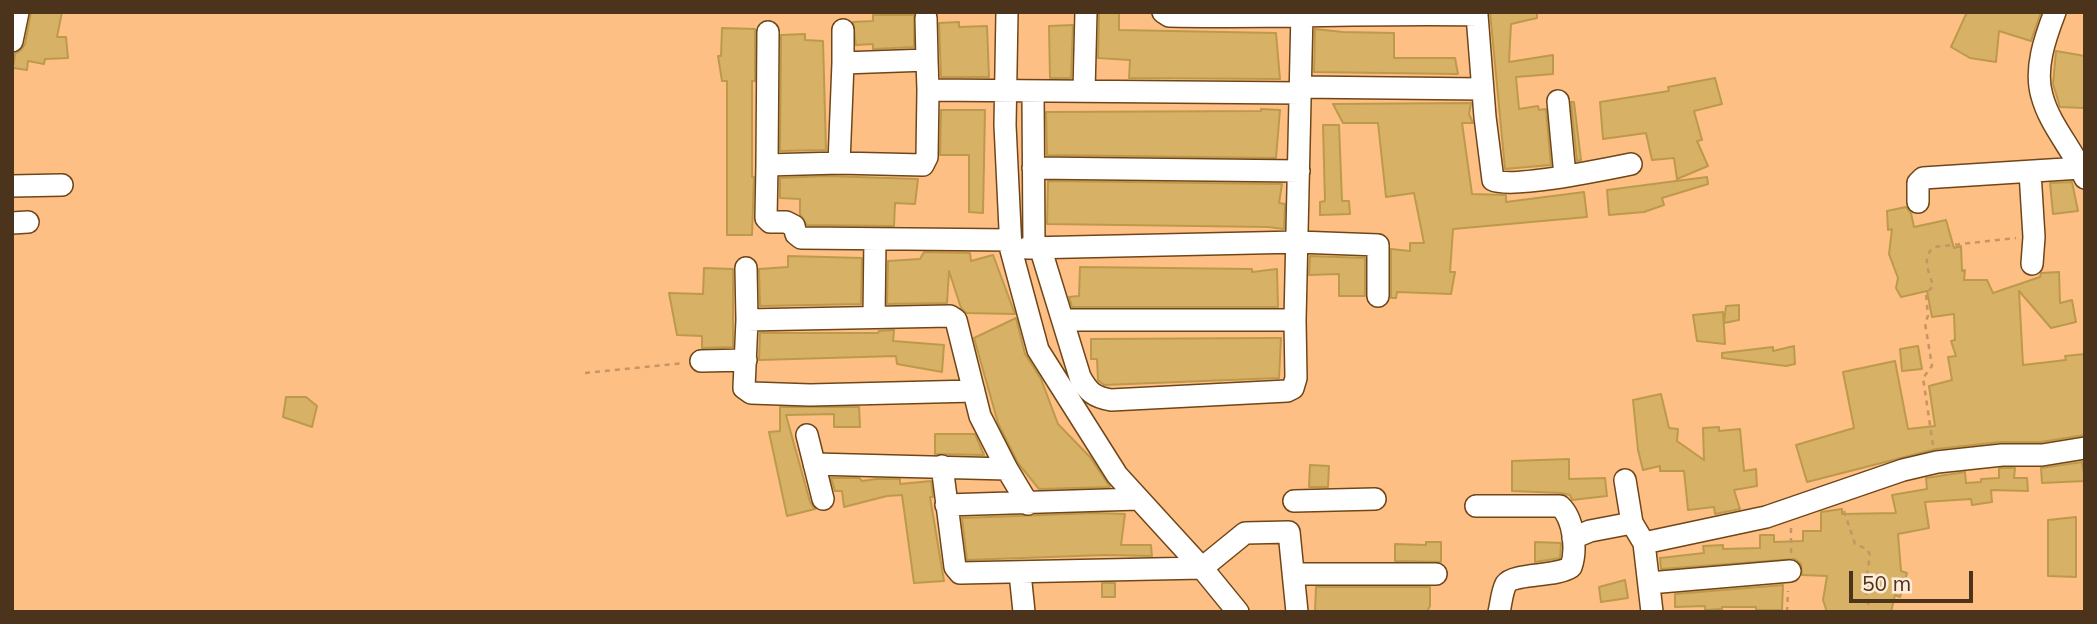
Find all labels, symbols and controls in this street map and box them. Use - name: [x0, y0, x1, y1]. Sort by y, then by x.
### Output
- scale bar: [1852, 558, 1976, 602]
- text: 50 m: [1862, 570, 1911, 596]

